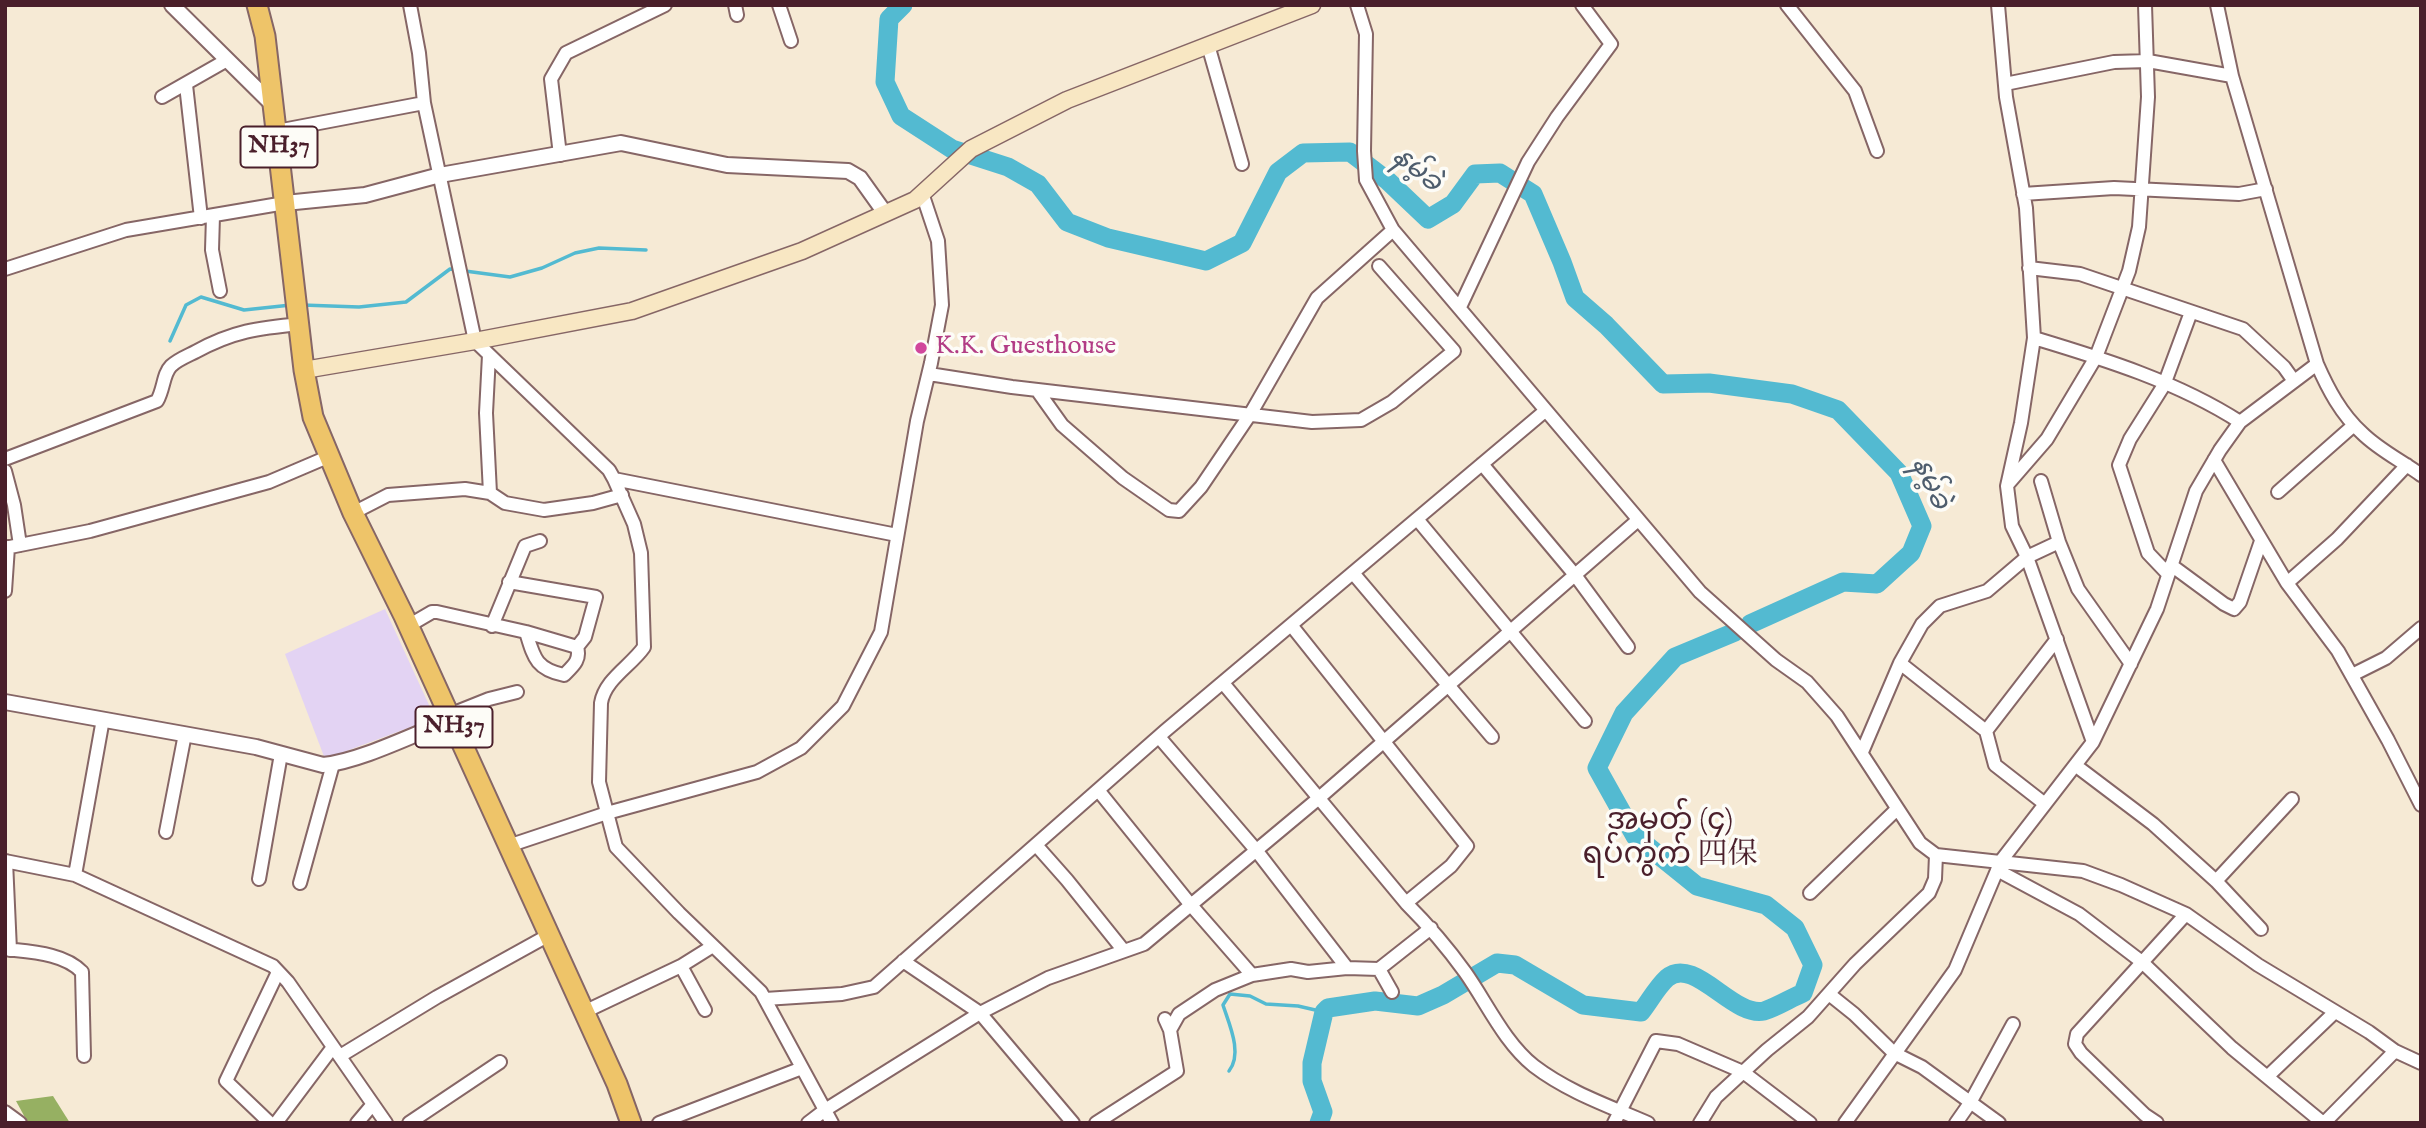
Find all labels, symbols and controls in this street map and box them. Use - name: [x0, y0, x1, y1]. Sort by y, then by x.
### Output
- road number: NH37: [240, 127, 318, 168]
- water label: နမ့်ခဲ: [1385, 141, 1447, 201]
- place label: K.K. Guesthouse: [935, 332, 1116, 364]
- marker: K.K. Guesthouse: [913, 340, 929, 356]
- water label: နမ့်ခဲ: [1902, 453, 1956, 515]
- road number: NH37: [416, 706, 492, 748]
- district label: အမှတ် (၄) ရပ်ကွက် 四保: [1583, 805, 1757, 876]

